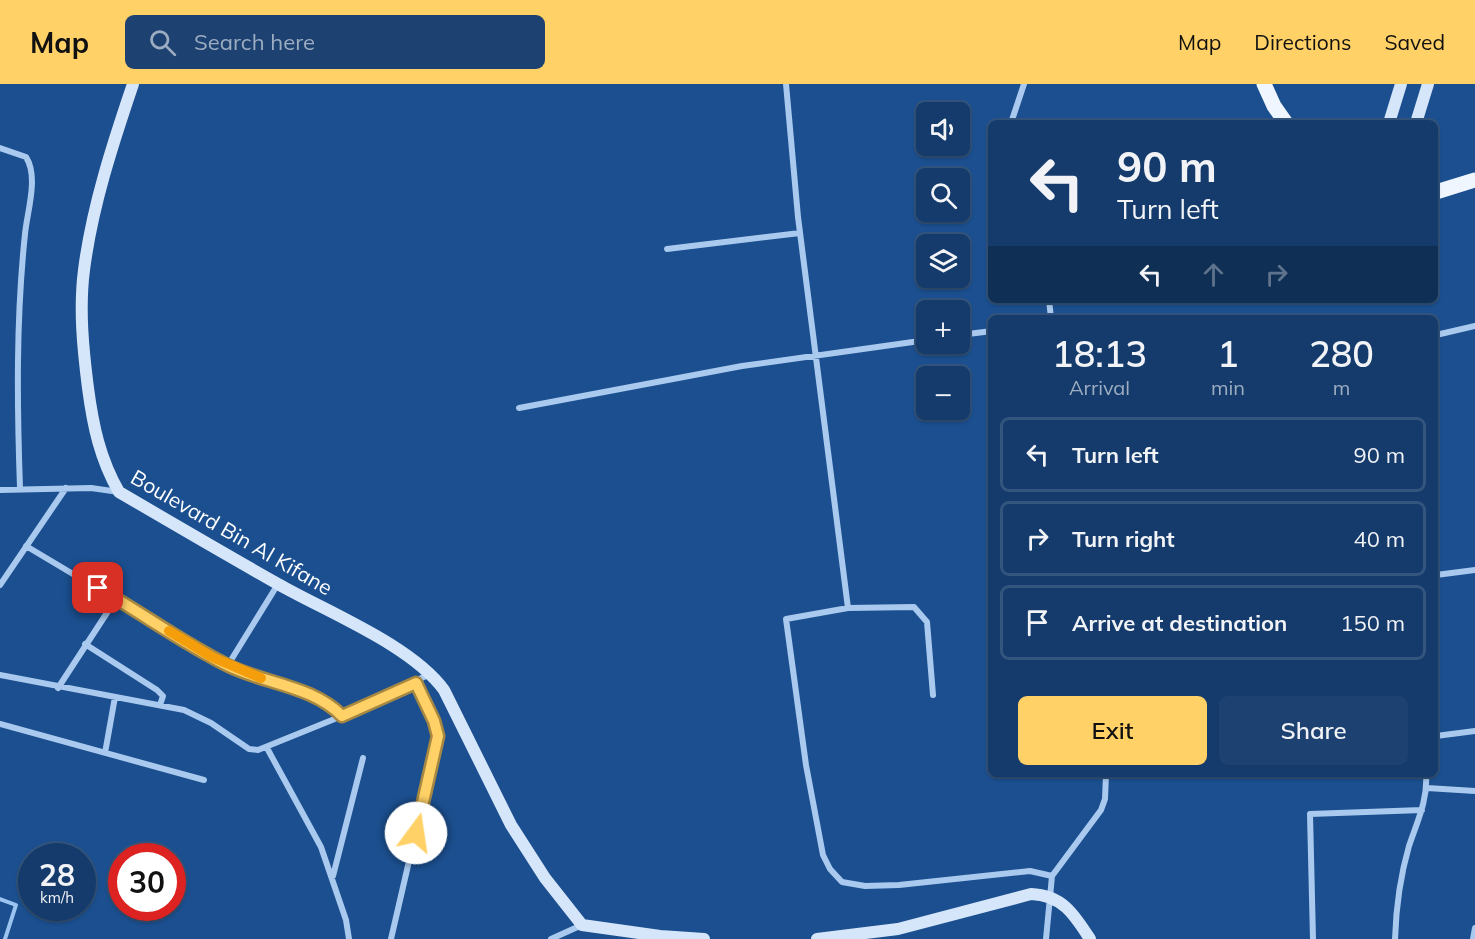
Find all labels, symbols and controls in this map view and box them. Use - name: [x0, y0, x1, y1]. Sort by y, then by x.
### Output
- search box: [125, 15, 545, 69]
- text: Map: [30, 25, 89, 60]
- icon: search: [146, 26, 179, 59]
- text: Search here: [194, 28, 315, 56]
- text: Map: [1178, 29, 1221, 55]
- text: Directions: [1254, 29, 1351, 55]
- text: Saved: [1384, 29, 1445, 55]
- map controls: [916, 102, 970, 420]
- button: sound: [916, 102, 970, 156]
- text: 90 m: [1117, 140, 1217, 193]
- icon: left: [1018, 144, 1096, 222]
- button: search: [916, 168, 970, 222]
- text: Turn left: [1117, 192, 1219, 226]
- button: layers: [916, 234, 970, 288]
- icon: left: [1134, 258, 1167, 291]
- icon: ahead: [1197, 258, 1230, 291]
- icon: right: [1260, 258, 1293, 291]
- button: +: [916, 300, 970, 354]
- text: 18:13: [1052, 331, 1147, 376]
- text: 1: [1217, 331, 1239, 376]
- text: 280: [1309, 331, 1374, 376]
- button: −: [916, 366, 970, 420]
- text: Arrival: [1069, 375, 1130, 400]
- text: min: [1211, 375, 1245, 400]
- text: m: [1333, 375, 1350, 400]
- icon: left: [1021, 438, 1054, 471]
- text: Turn left: [1072, 441, 1159, 469]
- text: 90 m: [1354, 441, 1405, 469]
- street label: Boulevard Bin Al Kifane: [127, 464, 337, 600]
- icon: right: [1021, 522, 1054, 555]
- text: Turn right: [1072, 525, 1175, 553]
- text: 40 m: [1354, 525, 1405, 553]
- pin: [72, 562, 123, 613]
- icon: arrive: [81, 571, 114, 604]
- icon: arrive: [1021, 606, 1054, 639]
- text: Arrive at destination: [1072, 609, 1287, 637]
- text: 150 m: [1340, 609, 1405, 637]
- button: Exit: [1018, 696, 1207, 765]
- button: Share: [1219, 696, 1408, 765]
- position arrow: [384, 801, 448, 865]
- speed limit sign: 30: [108, 843, 186, 921]
- text: 28: [39, 856, 75, 894]
- text: km/h: [40, 888, 74, 907]

